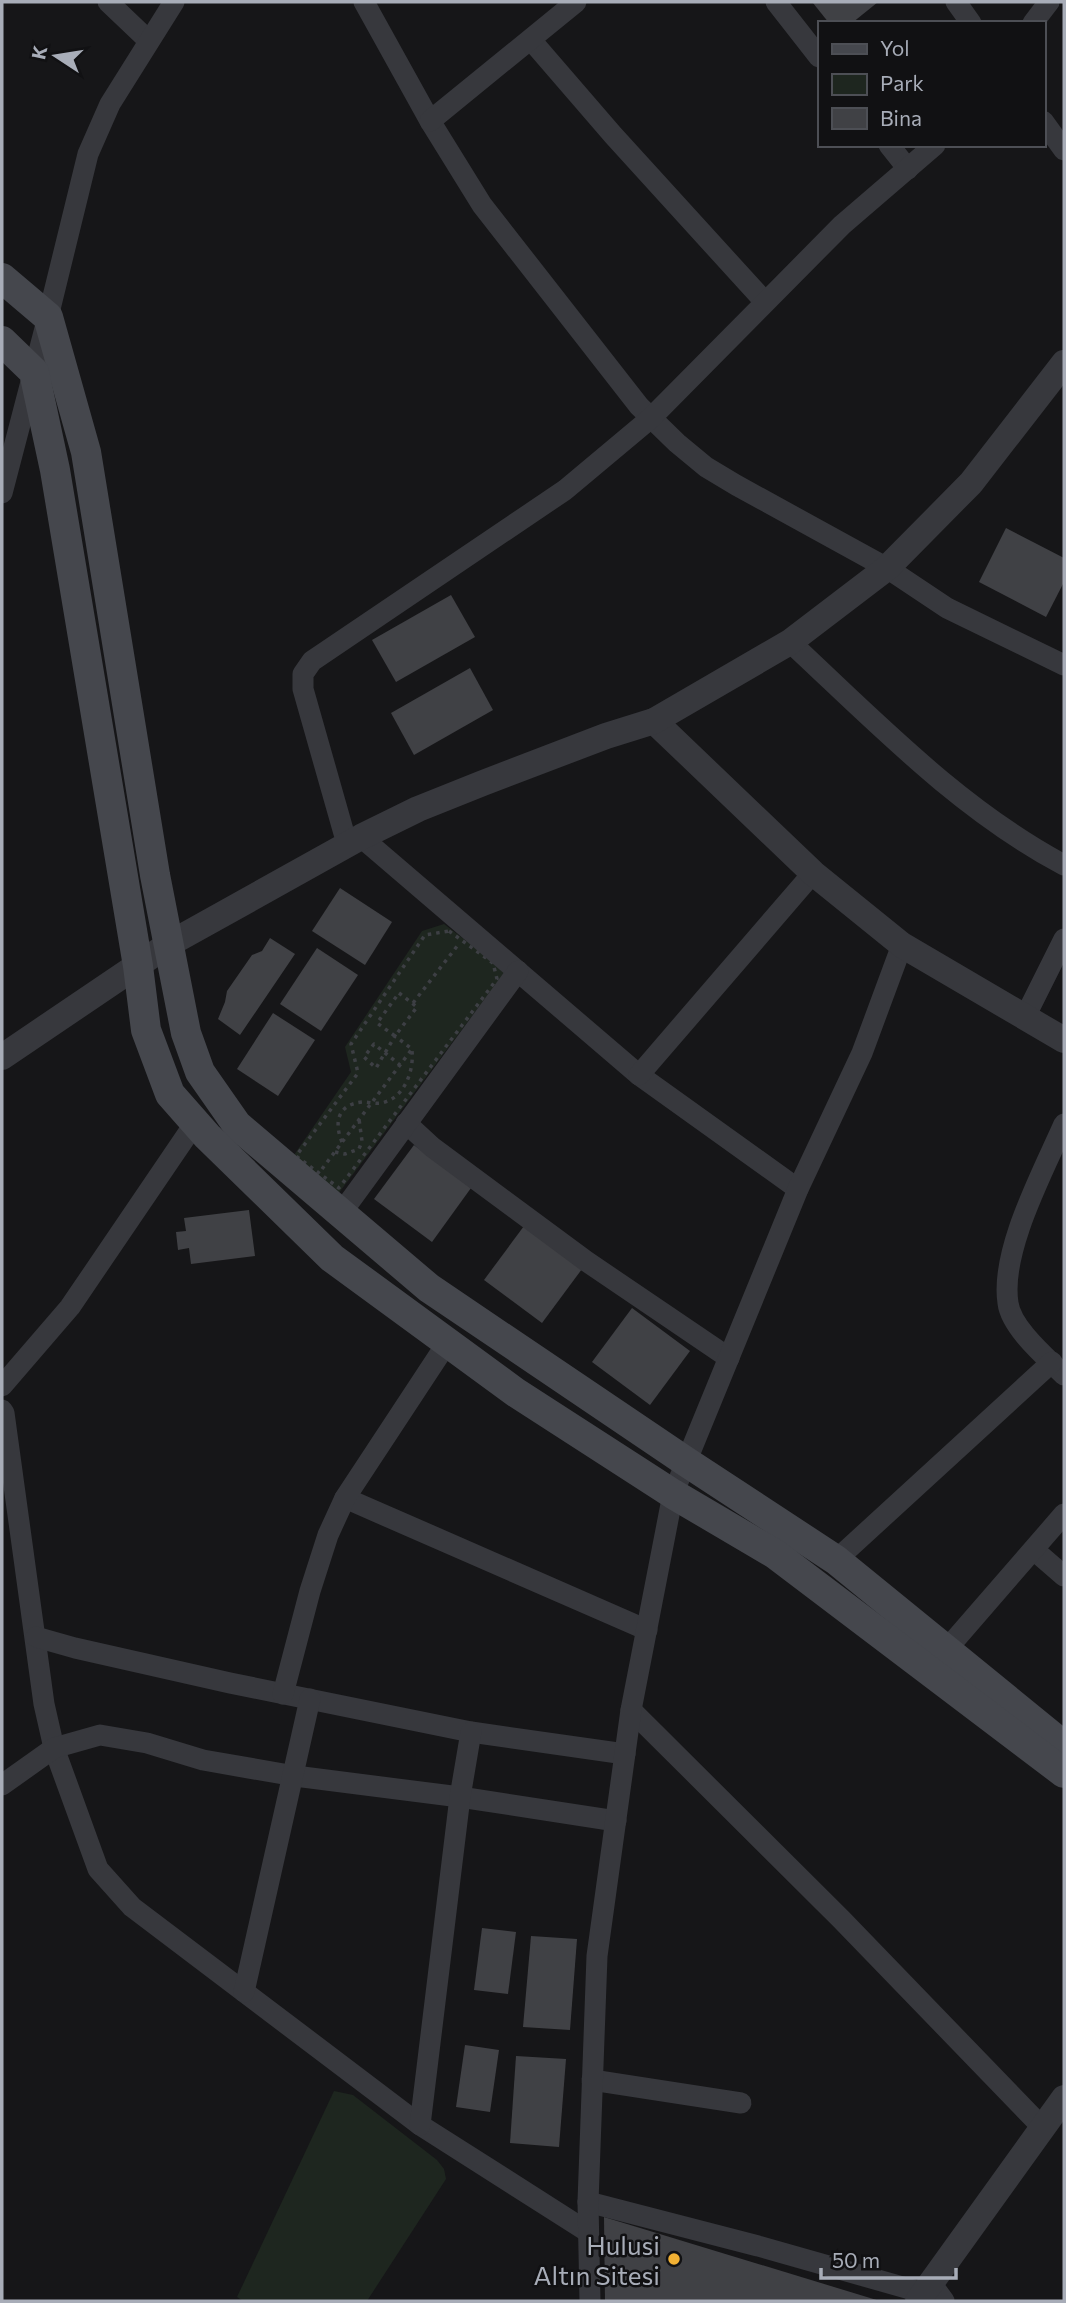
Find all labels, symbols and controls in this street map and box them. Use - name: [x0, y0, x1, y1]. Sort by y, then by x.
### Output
- north arrow: [21, 21, 91, 91]
- legend: [818, 21, 1045, 147]
- text: Yol: [880, 35, 910, 60]
- text: K: [26, 43, 52, 61]
- text: Park: [880, 70, 924, 95]
- text: Bina: [880, 105, 922, 130]
- place label: Hulusi Altın Sitesi: [534, 2229, 660, 2290]
- scale bar: [821, 2236, 956, 2280]
- text: 50 m: [832, 2247, 880, 2272]
- marker: Hulusi Altın Sitesi: [666, 2251, 682, 2267]

